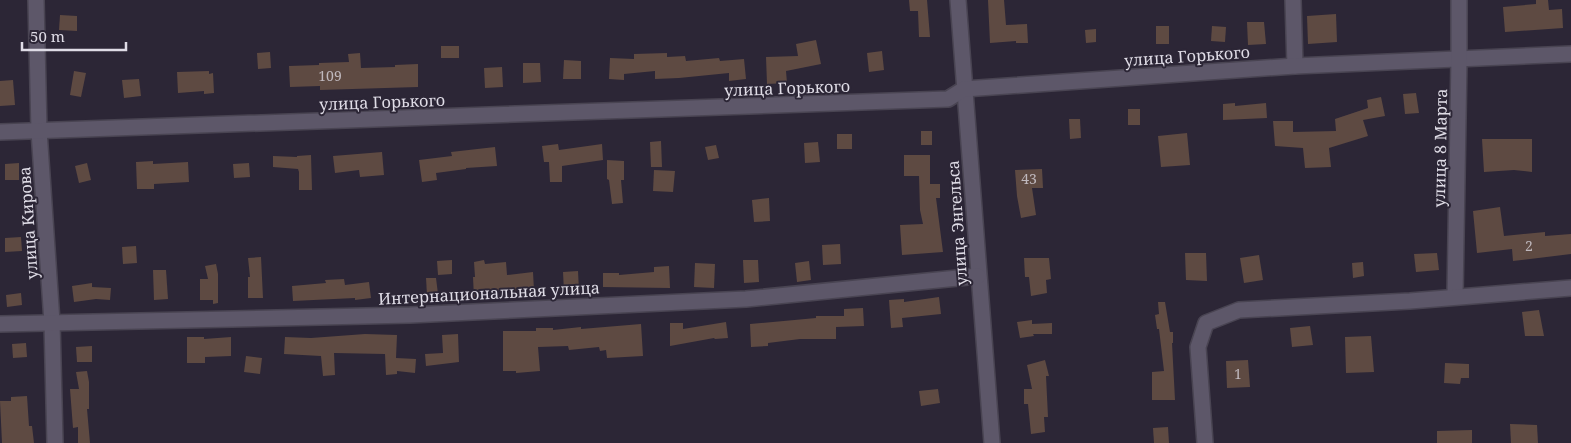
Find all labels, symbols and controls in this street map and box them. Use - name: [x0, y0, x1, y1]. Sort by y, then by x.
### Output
- scale bar: [22, 20, 126, 52]
- text: 50 m: [30, 26, 65, 46]
- street label: улица Горького: [1123, 41, 1251, 71]
- house number: 109: [318, 66, 342, 85]
- street label: улица Горького: [724, 75, 850, 101]
- street label: улица 8 Марта: [1428, 88, 1452, 208]
- street label: улица Горького: [319, 89, 445, 115]
- street label: улица Энгельса: [942, 159, 972, 287]
- street label: улица Кирова: [13, 166, 43, 280]
- house number: 43: [1021, 169, 1037, 188]
- house number: 2: [1525, 236, 1533, 255]
- street label: Интернациональная улица: [378, 276, 600, 310]
- house number: 1: [1234, 364, 1242, 383]

